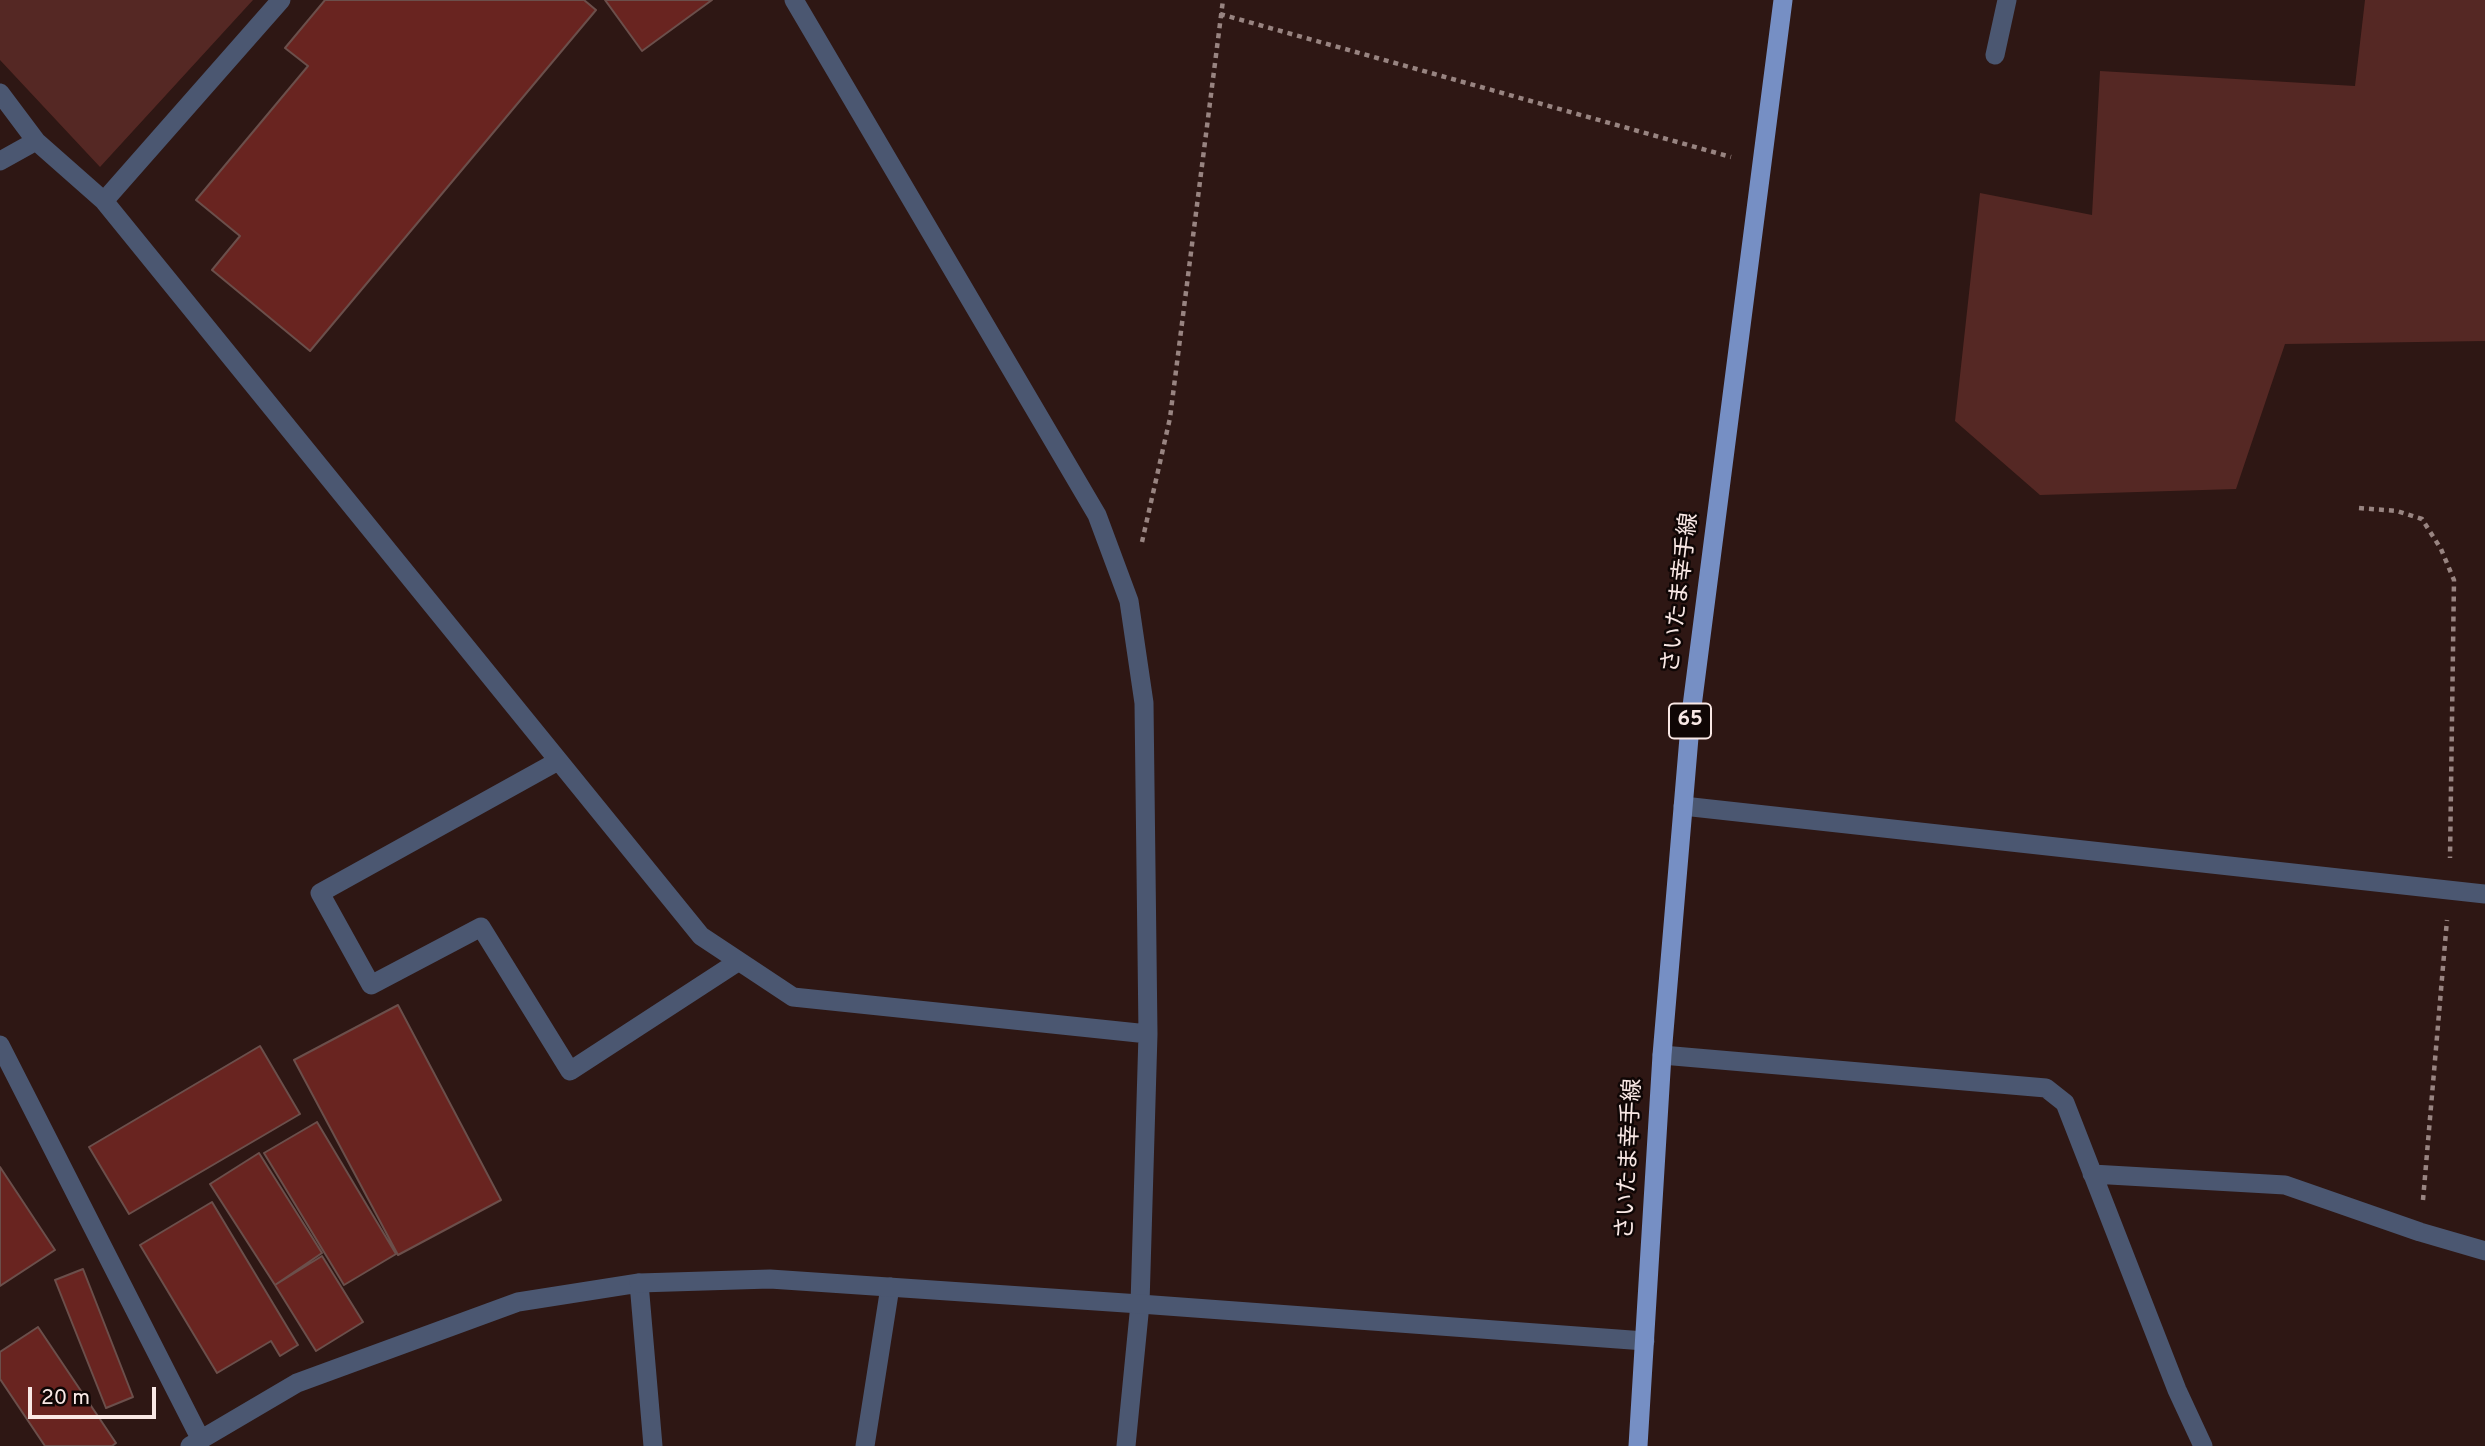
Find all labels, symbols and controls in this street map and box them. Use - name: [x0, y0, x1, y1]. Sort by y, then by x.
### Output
- street label: さいたま幸手線: [1658, 511, 1706, 675]
- road number: 65: [1669, 704, 1711, 738]
- street label: さいたま幸手線: [1613, 1078, 1649, 1240]
- scale bar: [32, 1372, 159, 1416]
- text: 20 m: [41, 1385, 90, 1412]

